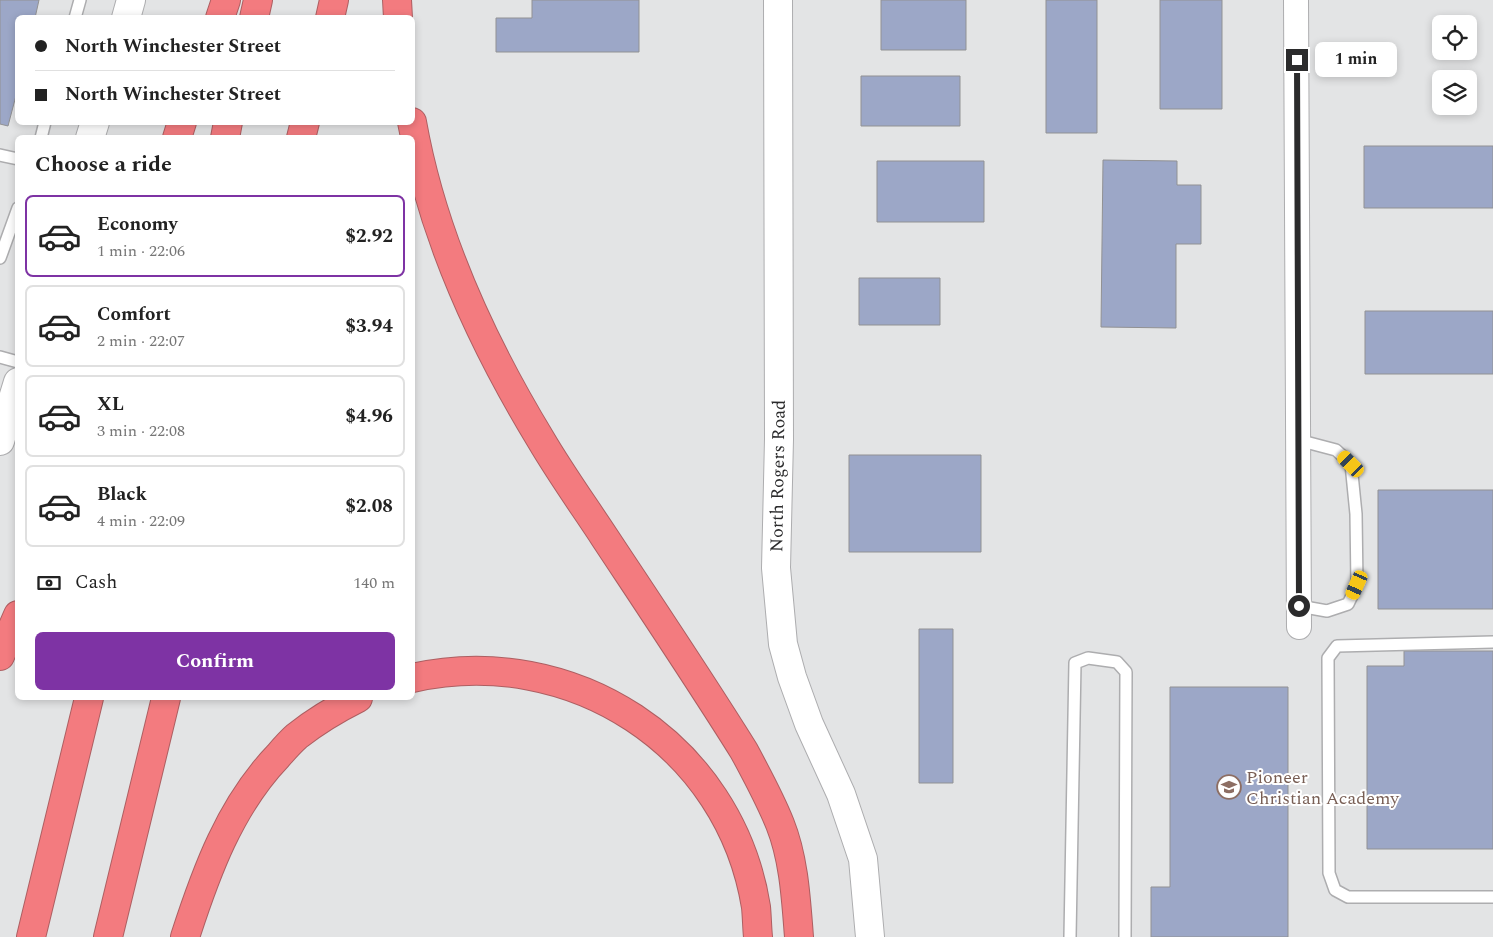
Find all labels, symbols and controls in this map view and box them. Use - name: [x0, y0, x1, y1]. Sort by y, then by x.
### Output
- map controls: [1432, 15, 1477, 115]
- button: locate: [1432, 15, 1477, 60]
- text: North Winchester Street: [65, 32, 281, 61]
- callout: 1 min: [1314, 42, 1397, 78]
- text: 1 min: [1335, 47, 1377, 71]
- route end: [1286, 49, 1308, 71]
- button: layers: [1432, 70, 1477, 115]
- text: North Winchester Street: [65, 80, 281, 109]
- text: Choose a ride: [35, 148, 172, 181]
- text: Economy: [97, 210, 178, 239]
- icon: car: [37, 214, 82, 259]
- text: $2.92: [345, 222, 393, 251]
- text: 1 min · 22:06: [97, 239, 185, 263]
- text: Comfort: [97, 300, 171, 329]
- icon: car: [37, 304, 82, 349]
- text: $3.94: [345, 312, 393, 341]
- text: 2 min · 22:07: [97, 329, 185, 353]
- text: XL: [97, 390, 124, 419]
- icon: car: [37, 394, 82, 439]
- street label: North Rogers Road: [763, 399, 793, 553]
- text: $4.96: [345, 402, 393, 431]
- text: 3 min · 22:08: [97, 419, 185, 443]
- car: [1335, 448, 1366, 480]
- text: Black: [97, 480, 147, 509]
- icon: car: [37, 484, 82, 529]
- text: $2.08: [345, 492, 393, 521]
- text: 4 min · 22:09: [97, 509, 185, 533]
- text: Cash: [75, 568, 117, 597]
- car: [1344, 568, 1369, 602]
- icon: cash: [35, 569, 63, 597]
- text: 140 m: [353, 571, 395, 595]
- route start: [1288, 595, 1310, 617]
- button: Confirm: [35, 632, 395, 690]
- place label: Pioneer Christian Academy: [1246, 764, 1400, 812]
- school or university icon: Pioneer Christian Academy: [1216, 774, 1242, 800]

